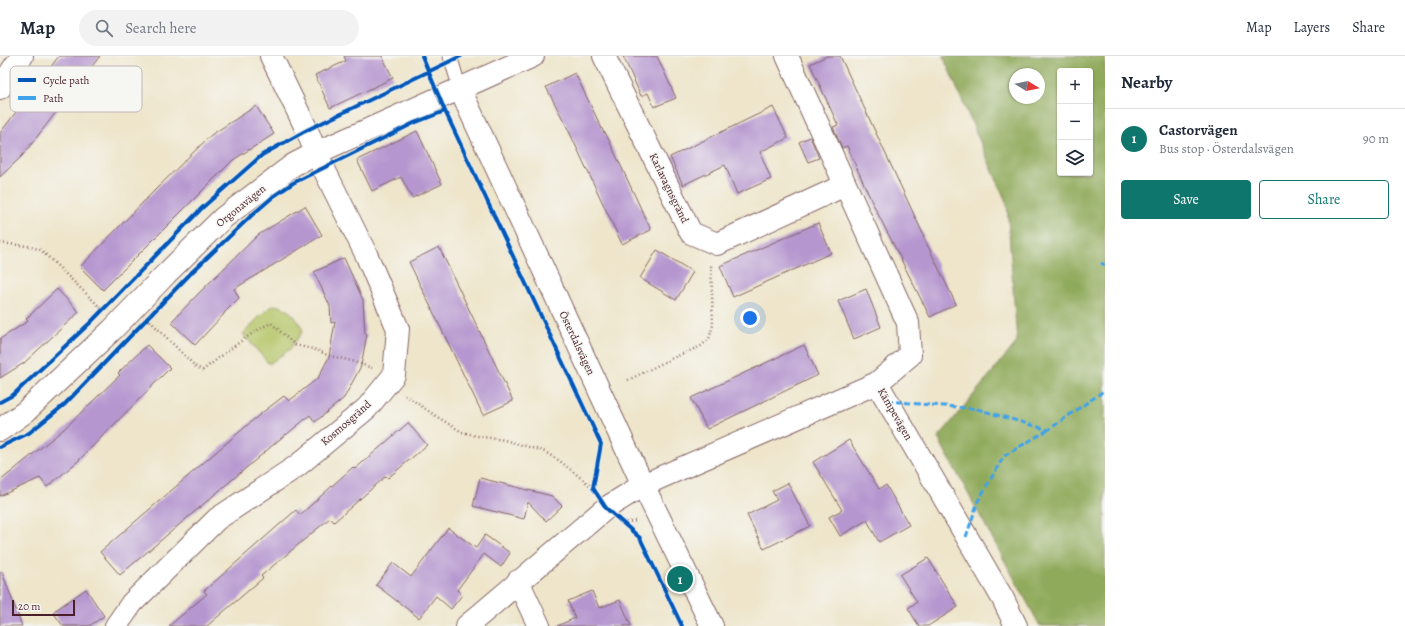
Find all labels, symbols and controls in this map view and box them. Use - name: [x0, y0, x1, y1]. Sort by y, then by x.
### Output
- search box: [79, 10, 359, 46]
- text: Map: [20, 15, 55, 41]
- icon: search: [93, 17, 115, 39]
- text: Search here: [125, 18, 197, 38]
- text: Map: [1246, 18, 1272, 37]
- text: Layers: [1294, 18, 1330, 37]
- text: Share: [1352, 18, 1385, 37]
- legend: [10, 66, 142, 112]
- north arrow: [1009, 68, 1045, 104]
- map controls: [1057, 68, 1093, 176]
- button: +: [1057, 68, 1093, 104]
- text: Nearby: [1121, 71, 1172, 94]
- text: Cycle path: [43, 73, 90, 88]
- text: Path: [43, 91, 64, 106]
- button: −: [1057, 104, 1093, 140]
- text: Castorvägen: [1159, 120, 1238, 140]
- text: 1: [1132, 130, 1136, 147]
- text: 90 m: [1363, 130, 1389, 147]
- button: layers: [1057, 140, 1093, 176]
- text: Bus stop · Österdalsvägen: [1159, 140, 1294, 157]
- street label: Karlavagnsgränd: [646, 150, 692, 226]
- button: Save: [1121, 180, 1251, 219]
- button: Share: [1259, 180, 1389, 219]
- street label: Orgonavägen: [213, 181, 269, 231]
- street label: Österdalsvägen: [556, 308, 598, 378]
- your location: [740, 308, 760, 328]
- street label: Kämpevägen: [874, 385, 916, 443]
- street label: Kosmosgränd: [318, 397, 374, 449]
- pin: 1: [667, 564, 693, 594]
- scale bar: [12, 598, 75, 617]
- text: 20 m: [18, 599, 40, 614]

